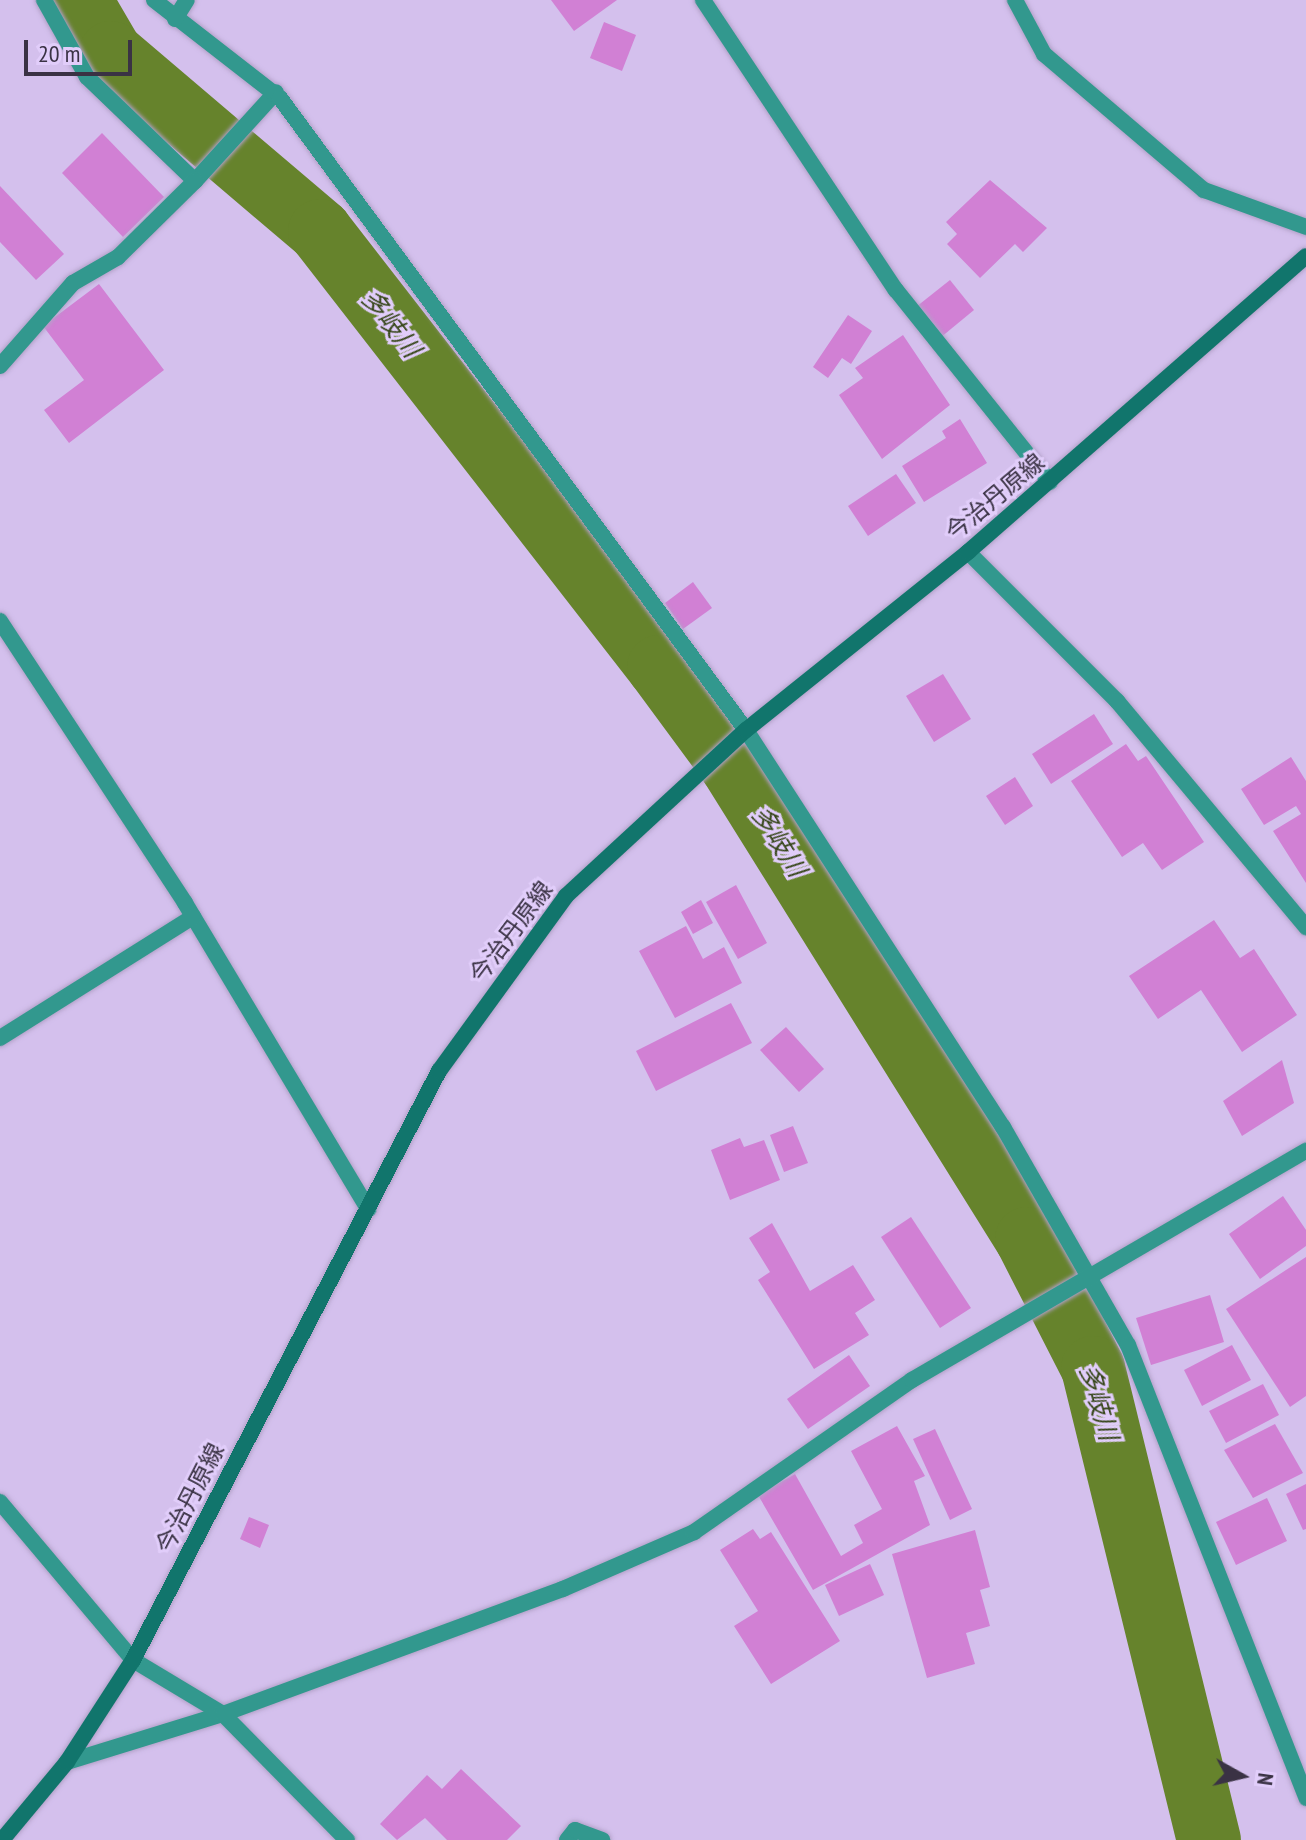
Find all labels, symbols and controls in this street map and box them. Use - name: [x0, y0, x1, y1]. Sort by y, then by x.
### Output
- scale bar: [28, 24, 136, 74]
- text: 20 m: [38, 38, 80, 69]
- water label: 多岐川: [355, 283, 427, 363]
- street label: 今治丹原線: [940, 447, 1050, 547]
- water label: 多岐川: [745, 800, 813, 882]
- street label: 今治丹原線: [463, 875, 559, 989]
- water label: 多岐川: [1073, 1360, 1125, 1444]
- street label: 今治丹原線: [150, 1438, 230, 1558]
- north arrow: [1202, 1736, 1282, 1816]
- text: N: [1251, 1771, 1280, 1787]

